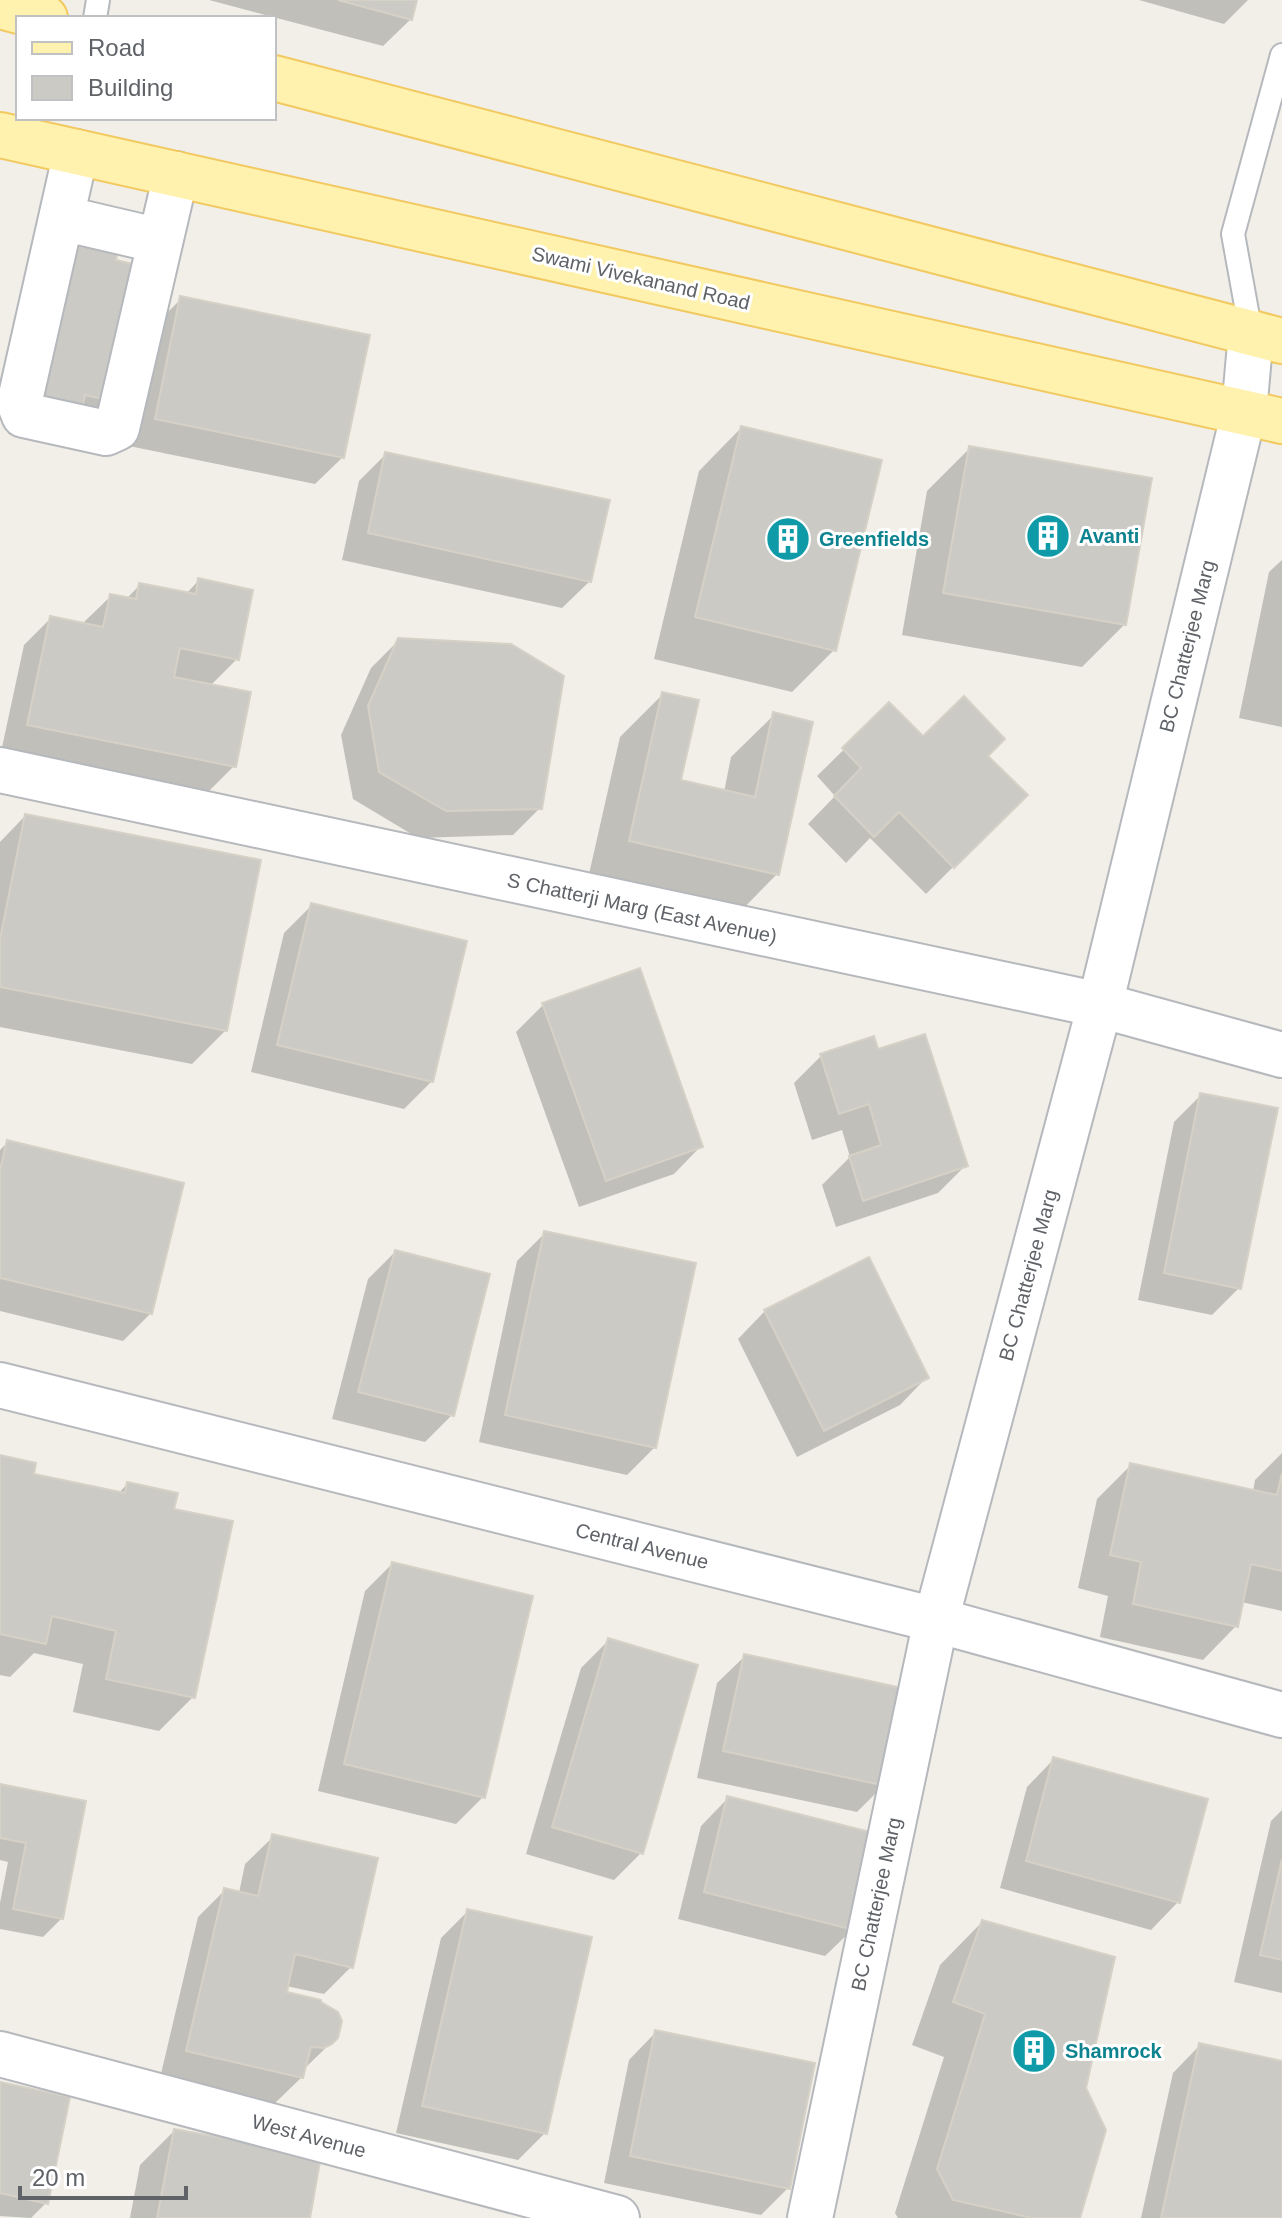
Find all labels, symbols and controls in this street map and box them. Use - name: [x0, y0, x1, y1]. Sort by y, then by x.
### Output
- legend: [16, 16, 276, 120]
- text: Road: [88, 34, 145, 61]
- text: Building: [88, 74, 173, 101]
- street label: Swami Vivekanand Road: [530, 242, 752, 314]
- building icon: Avanti: [1024, 512, 1072, 560]
- building icon: Greenfields: [764, 515, 812, 563]
- place label: Avanti: [1079, 525, 1139, 547]
- place label: Greenfields: [819, 528, 929, 550]
- street label: BC Chatterjee Marg: [1155, 558, 1219, 734]
- street label: S Chatterji Marg (East Avenue): [505, 869, 779, 947]
- street label: BC Chatterjee Marg: [995, 1187, 1061, 1363]
- street label: Central Avenue: [573, 1519, 711, 1573]
- street label: BC Chatterjee Marg: [847, 1815, 905, 1993]
- building icon: Shamrock: [1010, 2027, 1058, 2075]
- place label: Shamrock: [1065, 2040, 1163, 2062]
- street label: West Avenue: [250, 2110, 368, 2162]
- scale bar: [20, 2150, 186, 2200]
- text: 20 m: [32, 2164, 85, 2191]

